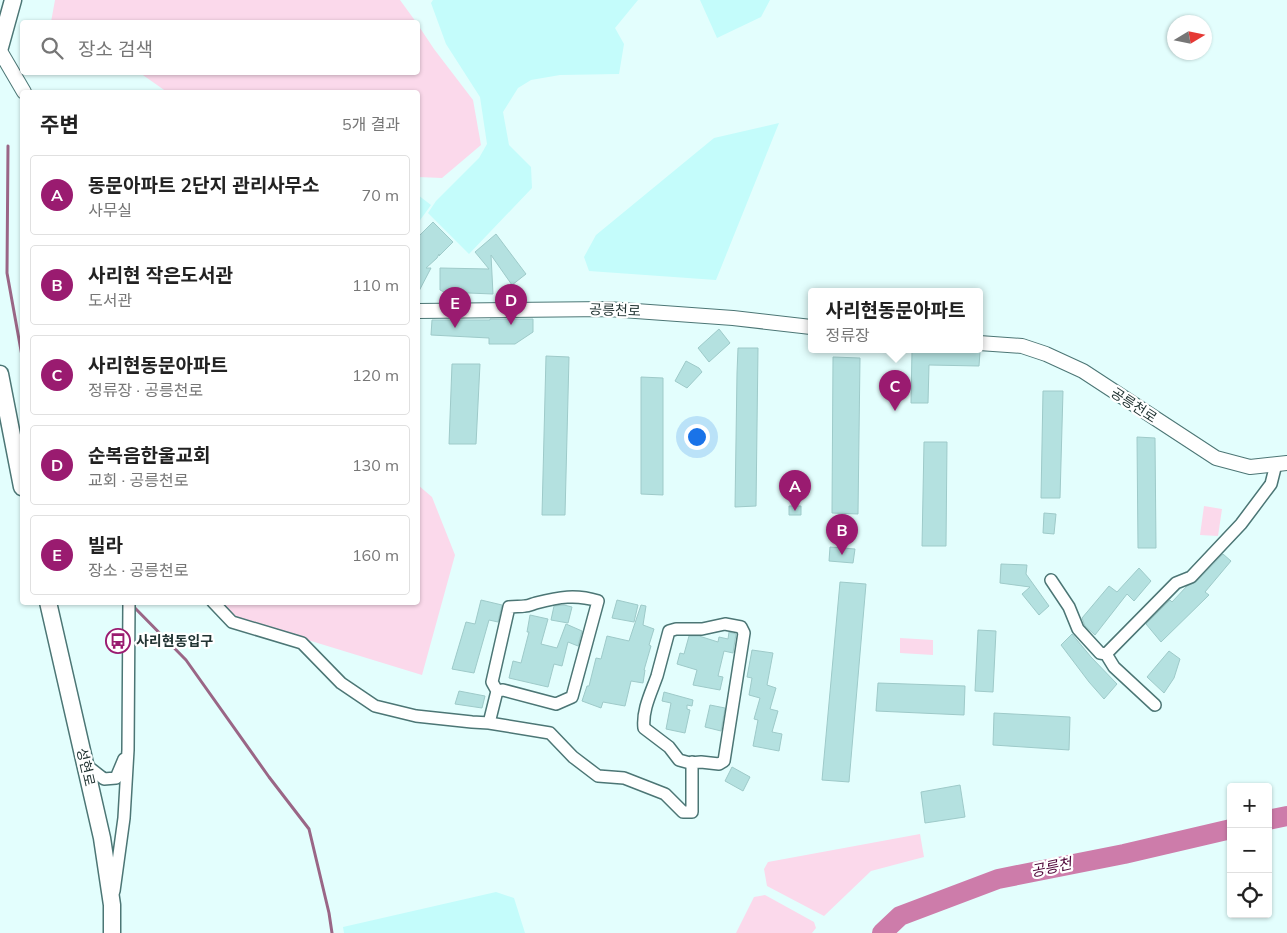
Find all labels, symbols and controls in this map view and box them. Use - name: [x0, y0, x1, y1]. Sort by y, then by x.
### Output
- north arrow: [1167, 15, 1212, 60]
- search box: [20, 20, 420, 75]
- icon: search: [38, 34, 66, 62]
- text: 장소 검색: [78, 37, 153, 61]
- text: 주변: [40, 111, 79, 137]
- text: 5개 결과: [342, 114, 400, 134]
- text: 동문아파트 2단지 관리사무소: [88, 173, 320, 197]
- text: A: [51, 185, 63, 205]
- text: 70 m: [362, 185, 399, 205]
- text: 사무실: [88, 200, 132, 220]
- text: 사리현 작은도서관: [88, 263, 233, 287]
- text: B: [51, 275, 63, 295]
- text: 110 m: [352, 275, 399, 295]
- pin: D: [495, 284, 527, 325]
- pin: E: [439, 287, 471, 328]
- popup: [808, 288, 983, 353]
- text: 도서관: [88, 290, 132, 310]
- text: 사리현동문아파트: [826, 298, 965, 322]
- street label: 공릉천로: [589, 300, 641, 320]
- text: 정류장: [826, 325, 870, 345]
- text: 사리현동문아파트: [88, 353, 228, 377]
- text: C: [52, 365, 62, 385]
- text: 120 m: [352, 365, 399, 385]
- pin: C: [879, 370, 911, 411]
- text: 정류장 · 공릉천로: [88, 380, 203, 400]
- street label: 공릉천로: [1107, 383, 1161, 427]
- your location: [684, 424, 710, 450]
- text: 순복음한울교회: [88, 443, 210, 467]
- text: D: [51, 455, 63, 475]
- text: 130 m: [352, 455, 399, 475]
- text: 교회 · 공릉천로: [88, 470, 188, 490]
- pin: A: [779, 470, 811, 511]
- pin: B: [826, 514, 858, 555]
- text: 빌라: [88, 533, 123, 557]
- text: E: [52, 545, 62, 565]
- text: 160 m: [352, 545, 399, 565]
- text: 장소 · 공릉천로: [88, 560, 188, 580]
- bus stop icon: 사리현동입구: [105, 628, 131, 654]
- place label: 사리현동입구: [136, 632, 213, 650]
- street label: 성현로: [73, 746, 99, 788]
- map controls: [1227, 783, 1272, 918]
- button: +: [1227, 783, 1272, 828]
- button: −: [1227, 828, 1272, 873]
- water label: 공릉천: [1029, 853, 1075, 881]
- button: locate: [1227, 873, 1272, 918]

